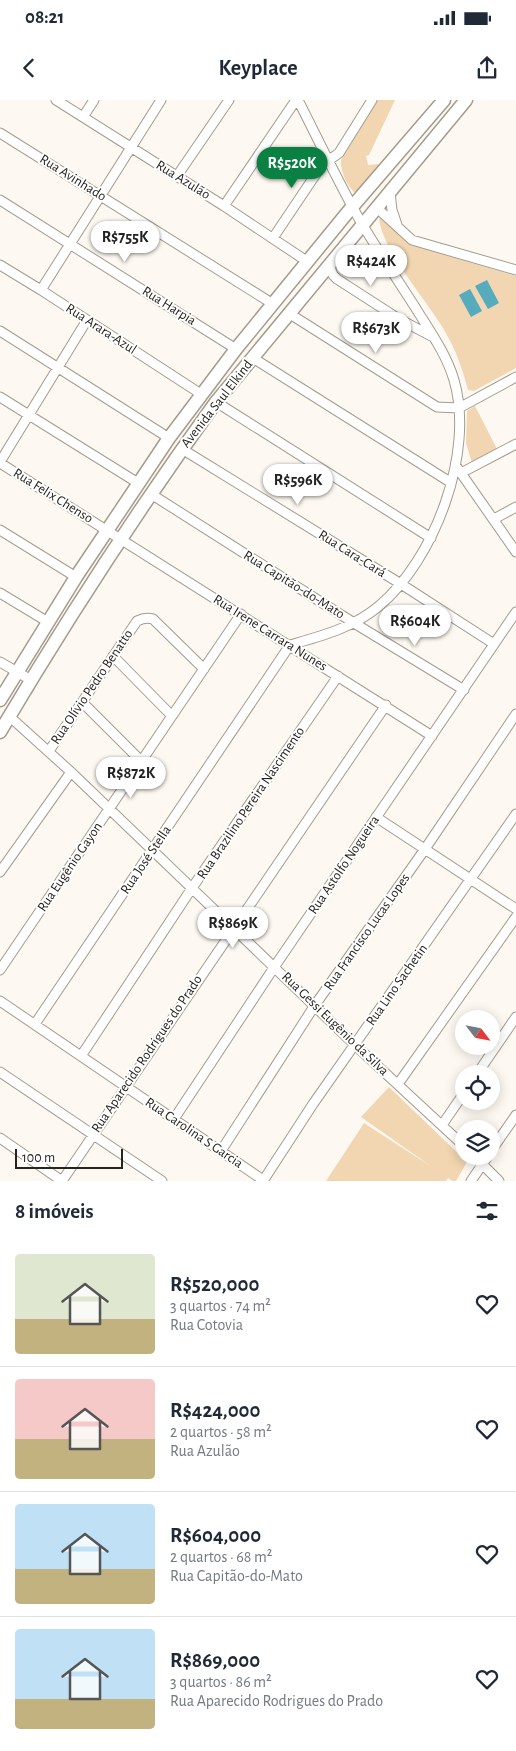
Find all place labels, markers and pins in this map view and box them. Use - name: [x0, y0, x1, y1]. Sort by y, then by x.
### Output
- pin: R$520K: [251, 146, 333, 189]
- pin: R$755K: [84, 220, 166, 263]
- pin: R$424K: [330, 244, 412, 287]
- pin: R$673K: [335, 312, 417, 354]
- pin: R$596K: [257, 464, 339, 506]
- pin: R$604K: [374, 604, 456, 647]
- pin: R$872K: [90, 756, 172, 799]
- pin: R$869K: [192, 906, 274, 949]

